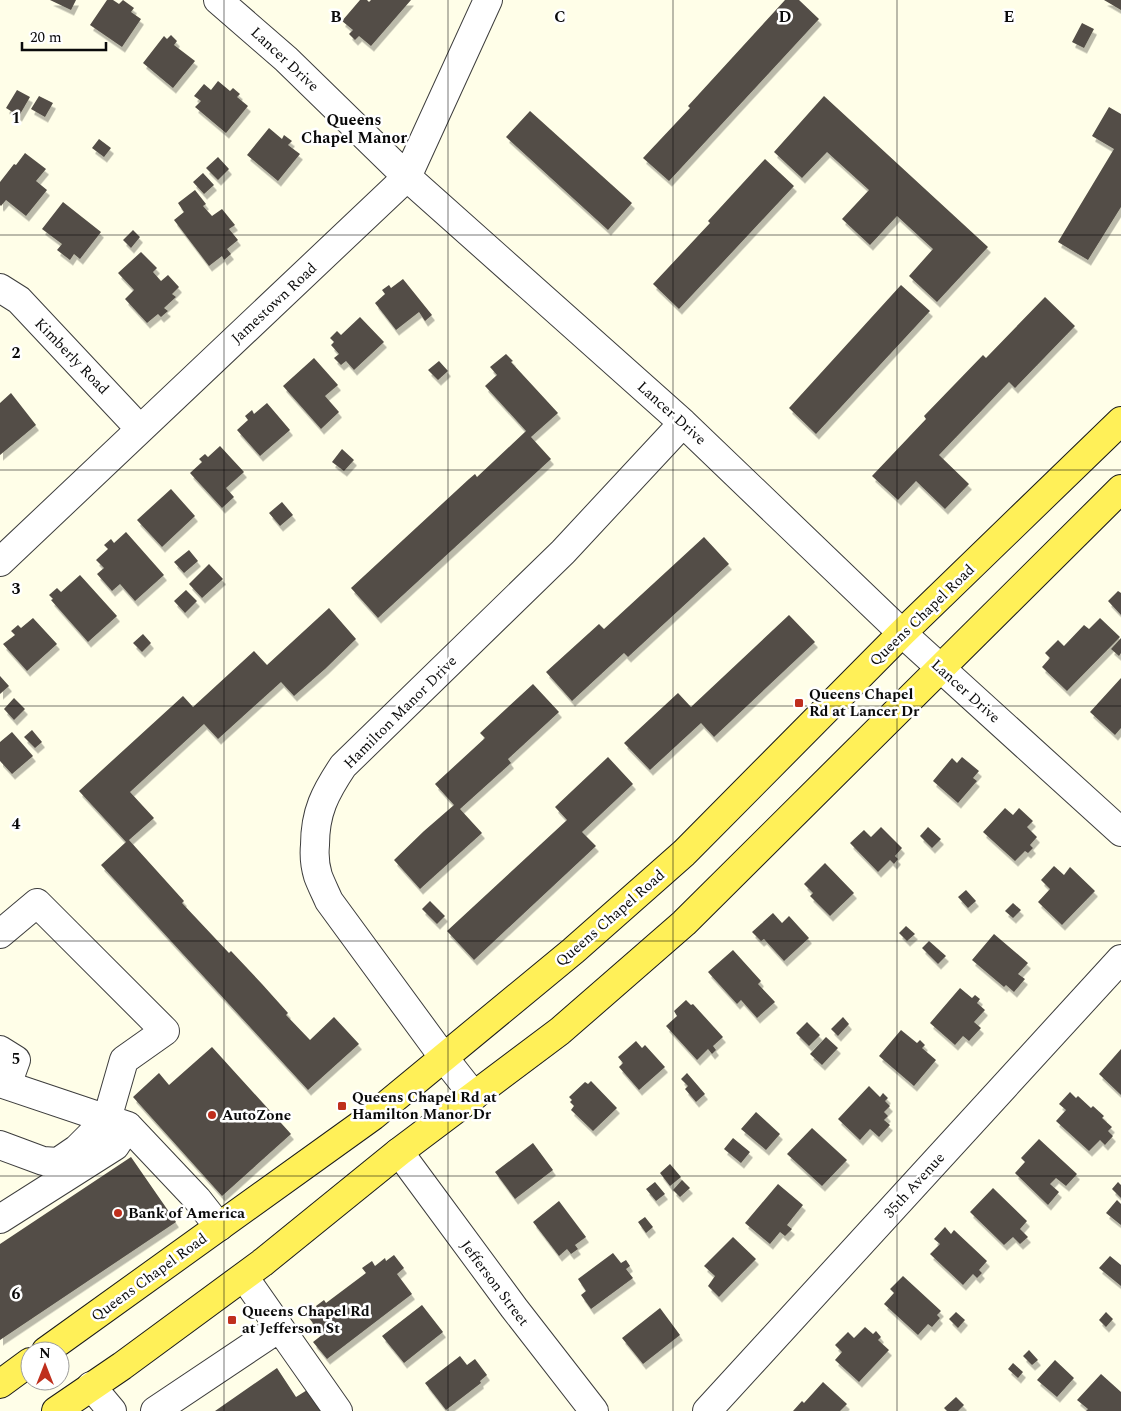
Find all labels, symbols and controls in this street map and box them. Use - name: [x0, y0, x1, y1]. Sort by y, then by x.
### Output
- text: B: [330, 5, 342, 29]
- text: C: [554, 5, 566, 29]
- text: D: [779, 5, 792, 29]
- text: E: [1004, 5, 1014, 29]
- scale bar: [22, 20, 106, 52]
- street label: Lancer Drive: [245, 21, 324, 97]
- text: 20 m: [30, 26, 62, 49]
- text: 1: [12, 106, 20, 130]
- district label: Queens Chapel Manor: [301, 108, 407, 150]
- street label: Jamestown Road: [226, 257, 322, 349]
- street label: Kimberly Road: [29, 313, 114, 400]
- text: 2: [12, 341, 21, 365]
- street label: Lancer Drive: [632, 376, 711, 451]
- street label: Queens Chapel Road: [864, 559, 980, 672]
- text: 3: [12, 577, 21, 601]
- street label: Hamilton Manor Drive: [338, 650, 462, 774]
- street label: Lancer Drive: [926, 654, 1005, 729]
- place label: Queens Chapel Rd at Lancer Dr: [809, 683, 920, 723]
- marker: Queens Chapel Rd at Lancer Dr: [793, 697, 805, 709]
- text: 4: [12, 812, 21, 836]
- street label: Queens Chapel Road: [550, 864, 670, 973]
- text: 5: [12, 1047, 20, 1071]
- place label: Queens Chapel Rd at Hamilton Manor Dr: [352, 1086, 497, 1126]
- marker: Queens Chapel Rd at Hamilton Manor Dr: [336, 1100, 348, 1112]
- place label: AutoZone: [222, 1104, 291, 1127]
- marker: AutoZone: [206, 1109, 218, 1121]
- street label: 35th Avenue: [878, 1147, 950, 1224]
- place label: Bank of America: [128, 1202, 245, 1225]
- marker: Bank of America: [112, 1207, 124, 1219]
- street label: Queens Chapel Road: [86, 1227, 212, 1327]
- street label: Jefferson Street: [455, 1235, 535, 1331]
- text: 6: [12, 1282, 21, 1306]
- place label: Queens Chapel Rd at Jefferson St: [242, 1300, 370, 1340]
- marker: Queens Chapel Rd at Jefferson St: [226, 1314, 238, 1326]
- north arrow: [20, 1341, 70, 1391]
- text: N: [39, 1343, 51, 1364]

